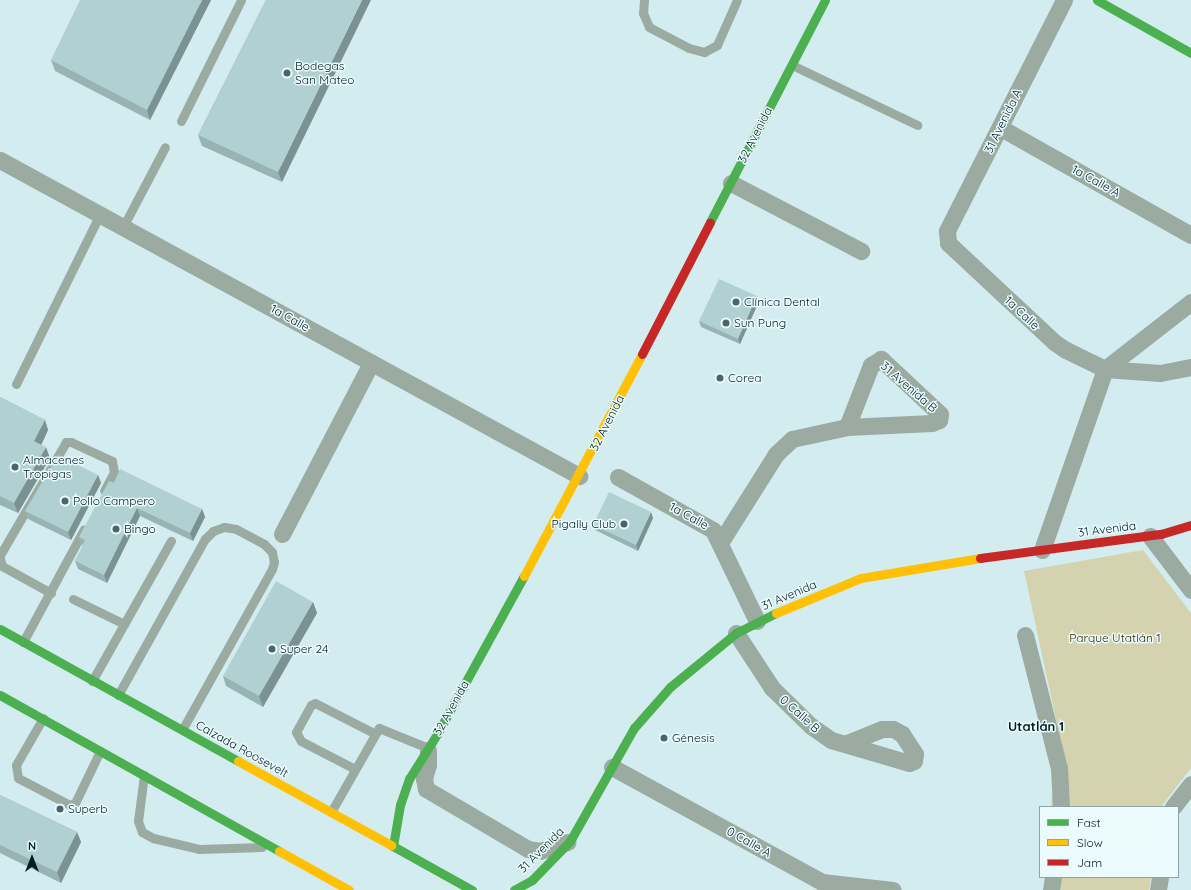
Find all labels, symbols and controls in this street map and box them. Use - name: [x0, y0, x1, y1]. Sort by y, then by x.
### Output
- place label: Bodegas San Mateo: [295, 59, 354, 87]
- marker: Bodegas San Mateo: [282, 68, 292, 78]
- street label: 31 Avenida A: [981, 87, 1025, 155]
- street label: 32 Avenida: [735, 105, 775, 165]
- street label: 1a Calle A: [1069, 162, 1123, 200]
- street label: 1a Calle: [1002, 293, 1042, 333]
- place label: Clínica Dental: [744, 295, 820, 309]
- marker: Clínica Dental: [731, 297, 741, 307]
- street label: 1a Calle: [268, 301, 312, 335]
- place label: Sun Pung: [734, 316, 786, 330]
- marker: Sun Pung: [721, 318, 731, 328]
- street label: 31 Avenida B: [878, 359, 940, 415]
- place label: Corea: [728, 371, 762, 385]
- marker: Corea: [715, 373, 725, 383]
- street label: 32 Avenida: [587, 393, 627, 453]
- place label: Almacenes Tropigas: [23, 453, 84, 481]
- marker: Almacenes Tropigas: [10, 462, 20, 472]
- place label: Pollo Campero: [73, 494, 155, 508]
- marker: Pollo Campero: [60, 496, 70, 506]
- street label: 1a Calle: [667, 499, 711, 533]
- place label: Pigally Club: [552, 517, 616, 531]
- street label: 31 Avenida: [1077, 518, 1137, 540]
- marker: Pigally Club: [619, 519, 629, 529]
- place label: Bingo: [124, 522, 156, 536]
- marker: Bingo: [111, 524, 121, 534]
- street label: 31 Avenida: [759, 577, 819, 613]
- park label: Parque Utatlán 1: [1069, 631, 1161, 645]
- place label: Super 24: [280, 642, 328, 656]
- marker: Super 24: [267, 644, 277, 654]
- street label: 32 Avenida: [430, 678, 472, 738]
- street label: 0 Calle B: [777, 692, 823, 736]
- street label: Calzada Roosevelt: [193, 718, 291, 780]
- district label: Utatlán 1: [1008, 718, 1064, 734]
- place label: Génesis: [672, 731, 715, 745]
- marker: Génesis: [659, 733, 669, 743]
- place label: Superb: [68, 802, 108, 816]
- marker: Superb: [55, 804, 65, 814]
- legend: [1039, 806, 1179, 878]
- text: Fast: [1077, 815, 1101, 830]
- street label: 31 Avenida: [515, 824, 567, 876]
- street label: 0 Calle A: [724, 824, 774, 860]
- text: Slow: [1077, 835, 1103, 850]
- north arrow: [12, 838, 52, 878]
- text: N: [28, 839, 36, 853]
- text: Jam: [1077, 855, 1102, 870]

